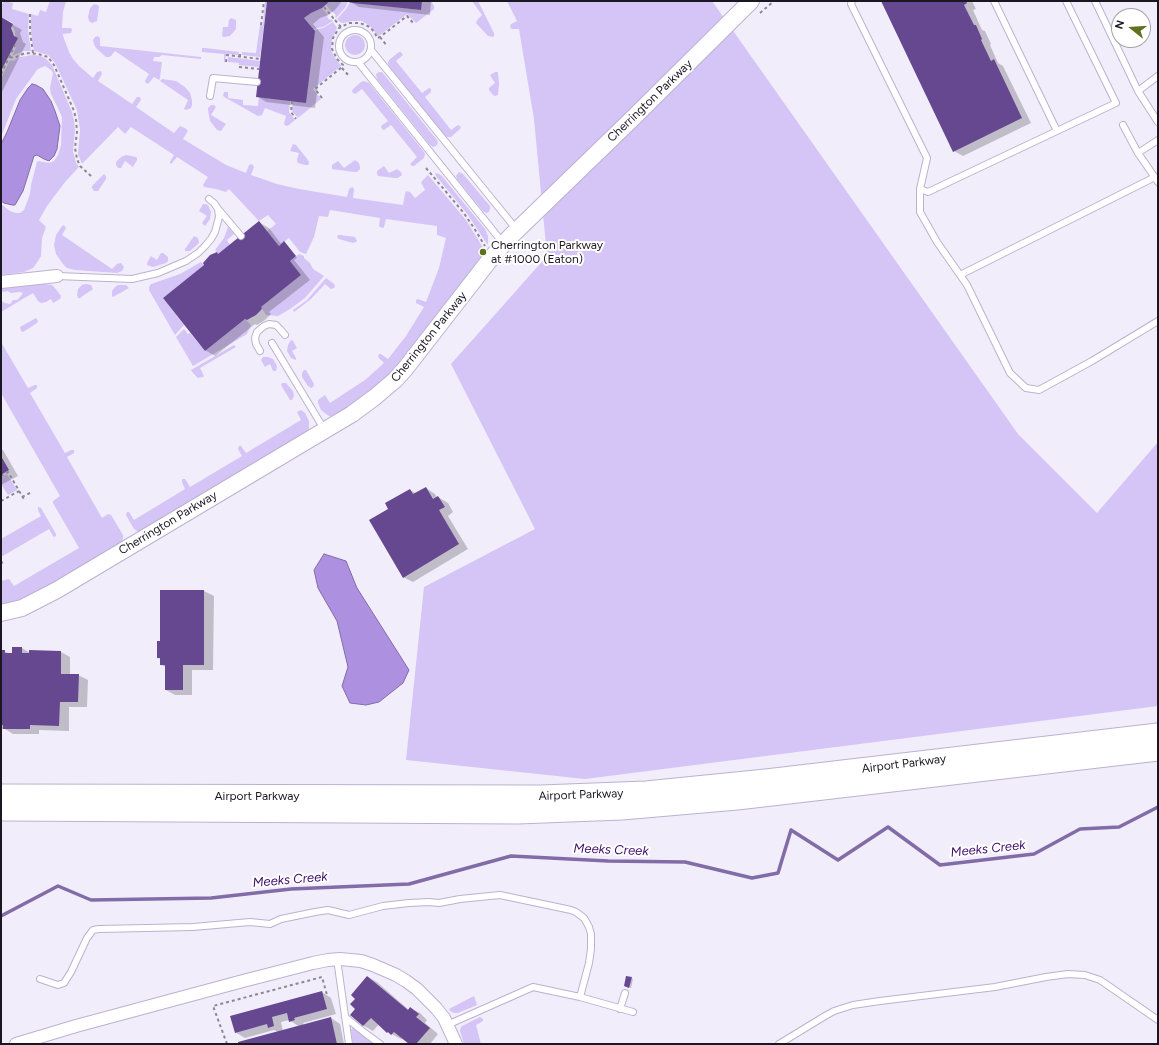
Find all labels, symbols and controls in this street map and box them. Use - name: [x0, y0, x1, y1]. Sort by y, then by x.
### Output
- north arrow: [1111, 8, 1151, 48]
- text: N: [1113, 19, 1127, 31]
- street label: Cherrington Parkway: [605, 57, 695, 145]
- place label: Cherrington Parkway at #1000 (Eaton): [491, 238, 603, 266]
- marker: Cherrington Parkway at #1000 (Eaton): [478, 247, 488, 257]
- street label: Cherrington Parkway: [388, 289, 470, 385]
- street label: Cherrington Parkway: [116, 488, 220, 558]
- street label: Airport Parkway: [861, 752, 947, 776]
- street label: Airport Parkway: [538, 786, 624, 804]
- street label: Airport Parkway: [214, 789, 300, 803]
- water label: Meeks Creek: [950, 837, 1026, 861]
- water label: Meeks Creek: [573, 841, 649, 859]
- water label: Meeks Creek: [252, 869, 328, 891]

